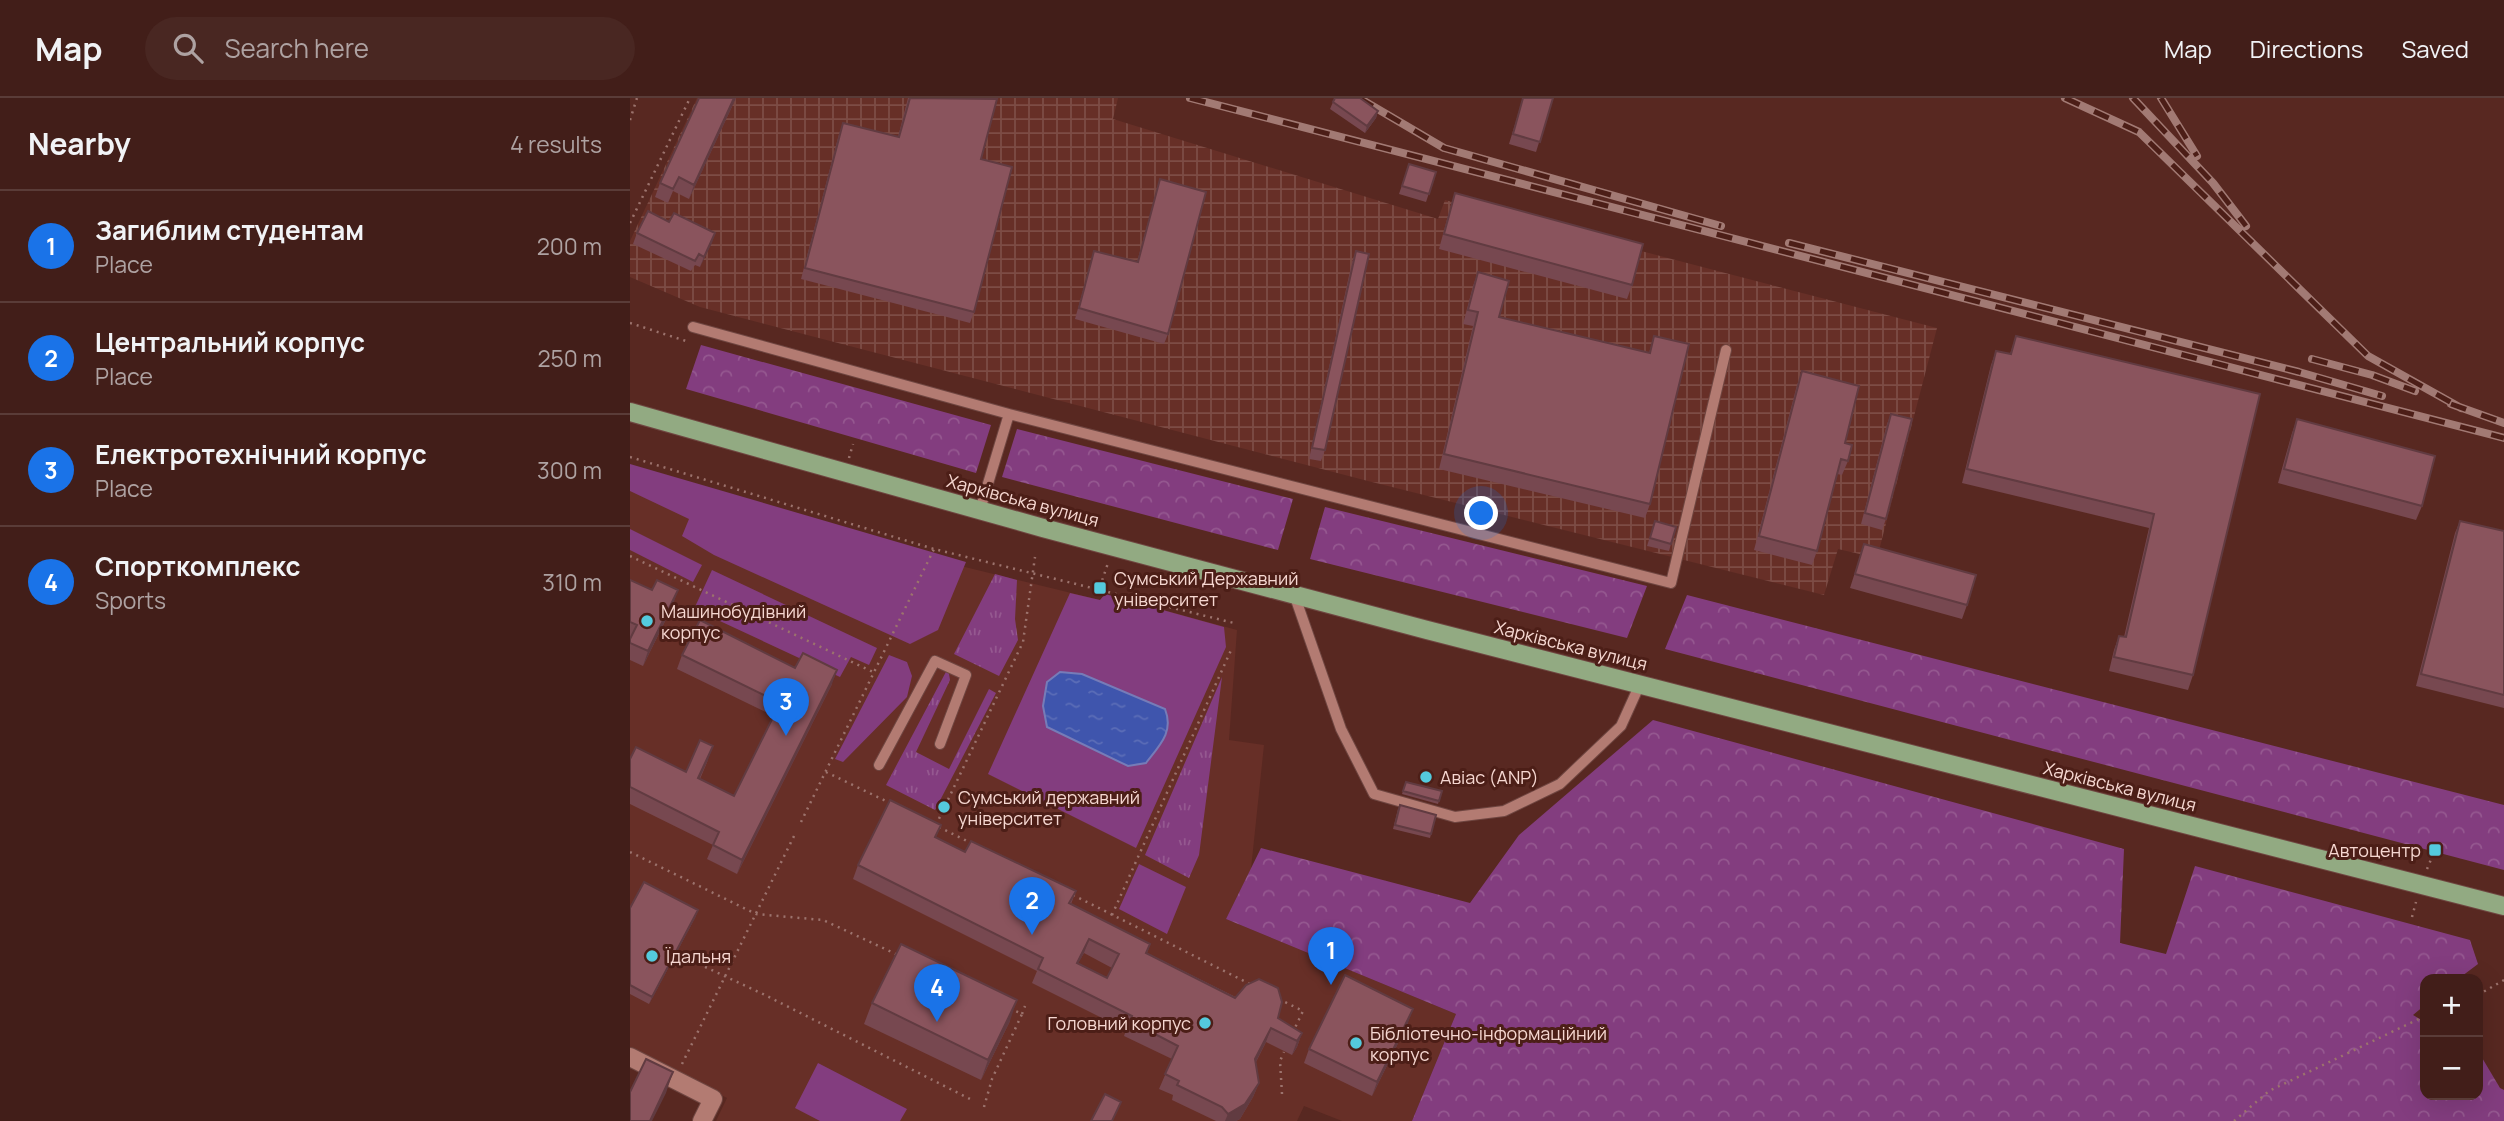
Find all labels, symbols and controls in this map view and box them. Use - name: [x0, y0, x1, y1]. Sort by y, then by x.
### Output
- search box: [145, 17, 635, 80]
- text: Map: [35, 26, 103, 71]
- icon: search: [169, 29, 207, 67]
- text: Search here: [225, 30, 369, 66]
- text: Map: [2164, 32, 2212, 65]
- text: Directions: [2250, 32, 2363, 65]
- text: Saved: [2401, 32, 2469, 65]
- text: Nearby: [28, 123, 131, 164]
- text: 4 results: [510, 128, 602, 160]
- text: Загиблим студентам: [95, 212, 364, 248]
- text: 1: [46, 230, 56, 262]
- text: 200 m: [537, 230, 602, 262]
- text: Place: [95, 248, 153, 280]
- text: Центральний корпус: [95, 324, 365, 360]
- text: 2: [44, 342, 58, 374]
- text: 250 m: [537, 342, 602, 374]
- text: Place: [95, 360, 153, 392]
- text: Електротехнічний корпус: [95, 436, 427, 472]
- text: 3: [44, 454, 58, 486]
- text: 300 m: [537, 454, 602, 486]
- street label: Харківська вулиця: [944, 468, 1102, 532]
- text: Place: [95, 472, 153, 504]
- your location: [1464, 496, 1498, 530]
- text: Спорткомплекс: [95, 548, 300, 584]
- text: 4: [44, 566, 58, 598]
- text: 310 m: [542, 566, 602, 598]
- place label: Сумський Державний університет: [1114, 566, 1298, 611]
- marker: Сумський Державний університет: [1092, 580, 1108, 596]
- text: Sports: [95, 584, 166, 616]
- place label: Машинобудівний корпус: [661, 599, 806, 644]
- marker: Машинобудівний корпус: [639, 613, 655, 629]
- street label: Харківська вулиця: [1492, 614, 1650, 676]
- pin: 3: [763, 678, 809, 736]
- street label: Харківська вулиця: [2041, 755, 2199, 817]
- place label: Авіас (ANP): [1440, 765, 1539, 789]
- marker: Авіас (ANP): [1418, 769, 1434, 785]
- place label: Сумський державний університет: [958, 785, 1140, 830]
- marker: Сумський державний університет: [936, 799, 952, 815]
- place label: Автоцентр: [2328, 838, 2421, 862]
- marker: Автоцентр: [2427, 842, 2443, 858]
- pin: 2: [1009, 877, 1055, 935]
- pin: 1: [1308, 927, 1354, 985]
- place label: Їдальня: [665, 944, 731, 968]
- marker: Їдальня: [644, 948, 660, 964]
- pin: 4: [914, 964, 960, 1022]
- map controls: [2420, 974, 2483, 1100]
- button: +: [2420, 974, 2483, 1037]
- place label: Головний корпус: [1047, 1011, 1191, 1035]
- marker: Головний корпус: [1197, 1015, 1213, 1031]
- place label: Бібліотечно-інформаційний корпус: [1370, 1021, 1607, 1066]
- marker: Бібліотечно-інформаційний корпус: [1348, 1035, 1364, 1051]
- button: −: [2420, 1037, 2483, 1100]

